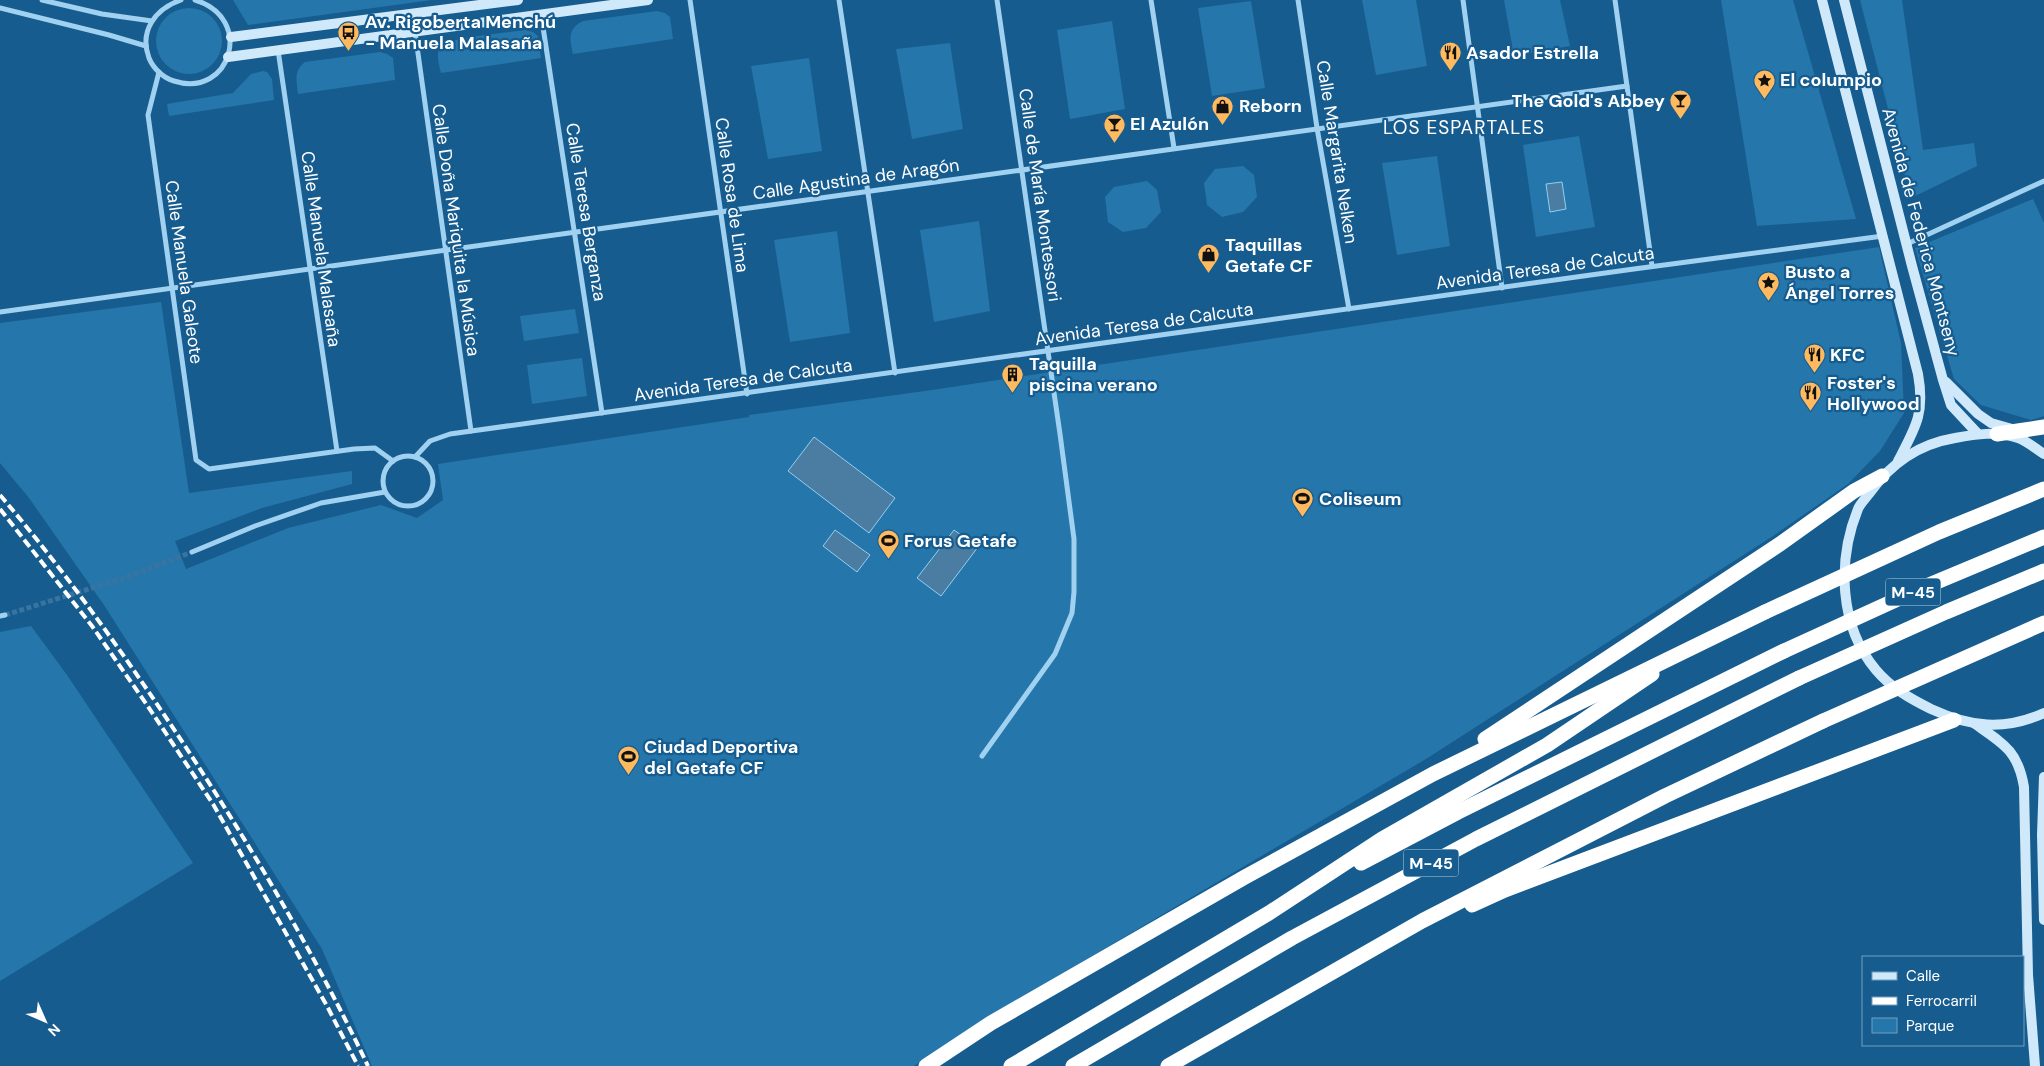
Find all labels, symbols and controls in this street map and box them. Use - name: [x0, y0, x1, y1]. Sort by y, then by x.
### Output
- place label: Av. Rigoberta Menchú - Manuela Malasaña: [365, 10, 556, 55]
- bus stop icon: Av. Rigoberta Menchú - Manuela Malasaña: [337, 20, 361, 51]
- restaurant icon: Asador Estrella: [1438, 41, 1462, 72]
- place label: Asador Estrella: [1466, 41, 1599, 65]
- street label: Calle Margarita Nelken: [1311, 59, 1363, 245]
- place icon: El columpio: [1752, 68, 1776, 99]
- place label: El columpio: [1780, 68, 1882, 92]
- street label: Calle de María Montessori: [1013, 87, 1067, 303]
- place label: The Gold's Abbey: [1512, 89, 1665, 113]
- bar icon: The Gold's Abbey: [1669, 89, 1693, 120]
- shop icon: Reborn: [1211, 94, 1235, 125]
- place label: Reborn: [1239, 94, 1302, 118]
- street label: Calle Doña Mariquita la Música: [426, 102, 486, 358]
- street label: Avenida de Federica Montseny: [1876, 105, 1966, 359]
- bar icon: El Azulón: [1102, 112, 1126, 143]
- place label: El Azulón: [1130, 112, 1209, 136]
- district label: LOS ESPARTALES: [1383, 115, 1545, 140]
- street label: Calle Rosa de Lima: [709, 116, 755, 274]
- street label: Calle Teresa Berganza: [560, 121, 612, 303]
- street label: Calle Manuela Malasaña: [295, 149, 347, 349]
- street label: Calle Agustina de Aragón: [751, 153, 961, 205]
- street label: Calle Manuela Galeote: [159, 179, 209, 365]
- place label: Taquillas Getafe CF: [1225, 233, 1313, 278]
- street label: Avenida Teresa de Calcuta: [1434, 241, 1656, 295]
- shop icon: Taquillas Getafe CF: [1197, 243, 1221, 274]
- place label: Busto a Ángel Torres: [1785, 260, 1894, 305]
- place icon: Busto a Ángel Torres: [1757, 270, 1781, 301]
- street label: Avenida Teresa de Calcuta: [1033, 297, 1255, 351]
- restaurant icon: KFC: [1802, 343, 1826, 374]
- place label: KFC: [1830, 343, 1865, 367]
- place label: Taquilla piscina verano: [1029, 352, 1158, 397]
- street label: Avenida Teresa de Calcuta: [632, 353, 854, 407]
- building icon: Taquilla piscina verano: [1001, 362, 1025, 393]
- place label: Foster's Hollywood: [1827, 371, 1920, 416]
- restaurant icon: Foster's Hollywood: [1799, 381, 1823, 412]
- sports icon: Coliseum: [1291, 487, 1315, 518]
- place label: Coliseum: [1319, 487, 1401, 511]
- sports icon: Forus Getafe: [876, 529, 900, 560]
- place label: Forus Getafe: [904, 529, 1017, 553]
- road number: M-45: [1886, 578, 1940, 606]
- place label: Ciudad Deportiva del Getafe CF: [644, 735, 798, 780]
- sports icon: Ciudad Deportiva del Getafe CF: [616, 745, 640, 776]
- road number: M-45: [1404, 850, 1458, 876]
- legend: [1862, 956, 2024, 1046]
- text: Calle: [1906, 966, 1940, 986]
- text: Ferrocarril: [1906, 991, 1977, 1011]
- north arrow: [20, 996, 70, 1046]
- text: Parque: [1906, 1016, 1954, 1036]
- text: N: [44, 1020, 64, 1040]

